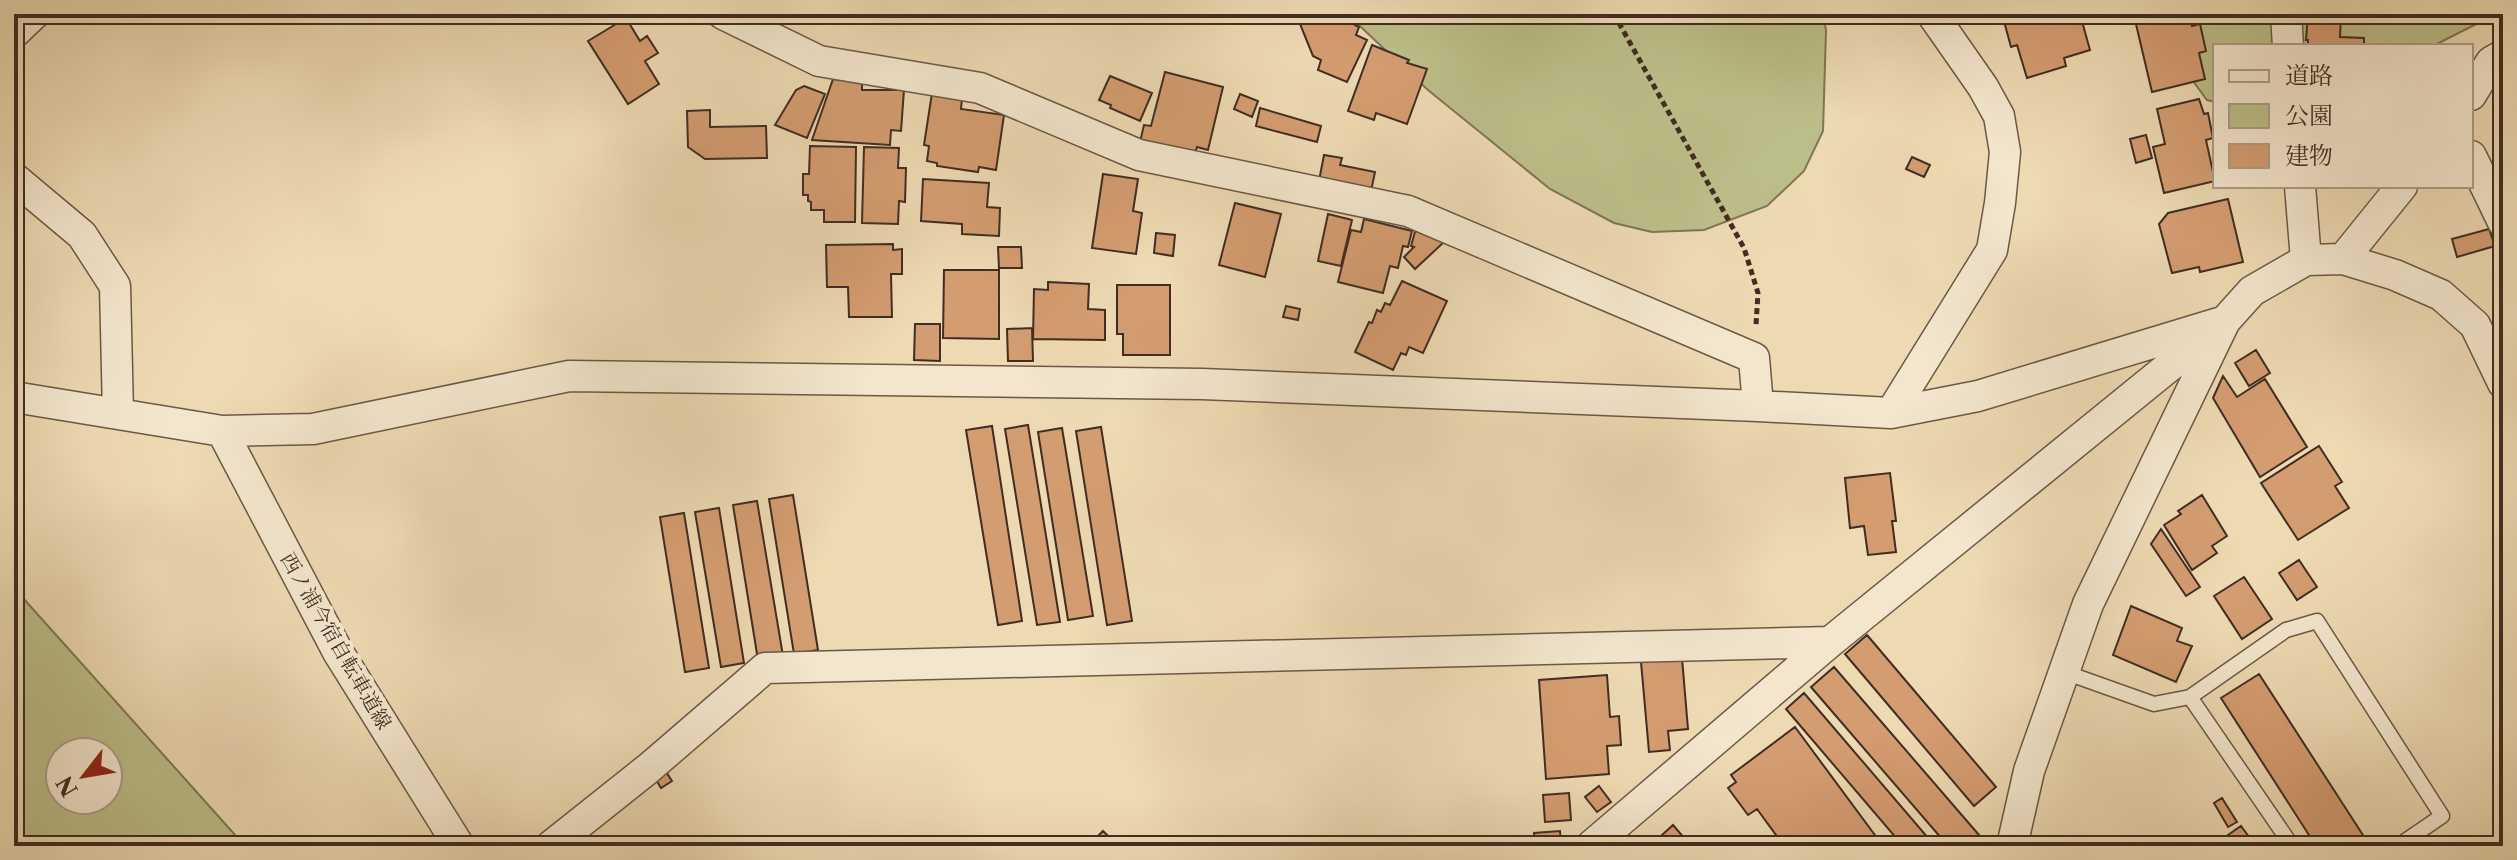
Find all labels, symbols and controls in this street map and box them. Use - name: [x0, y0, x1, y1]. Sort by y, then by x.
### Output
- legend: [2213, 44, 2473, 188]
- text: 道路: [2285, 61, 2333, 90]
- text: 公園: [2285, 101, 2333, 130]
- text: 建物: [2285, 141, 2333, 170]
- street label: 西ノ浦今宿自転車道線: [276, 548, 396, 734]
- north arrow: [44, 736, 124, 816]
- text: N: [51, 771, 84, 801]

